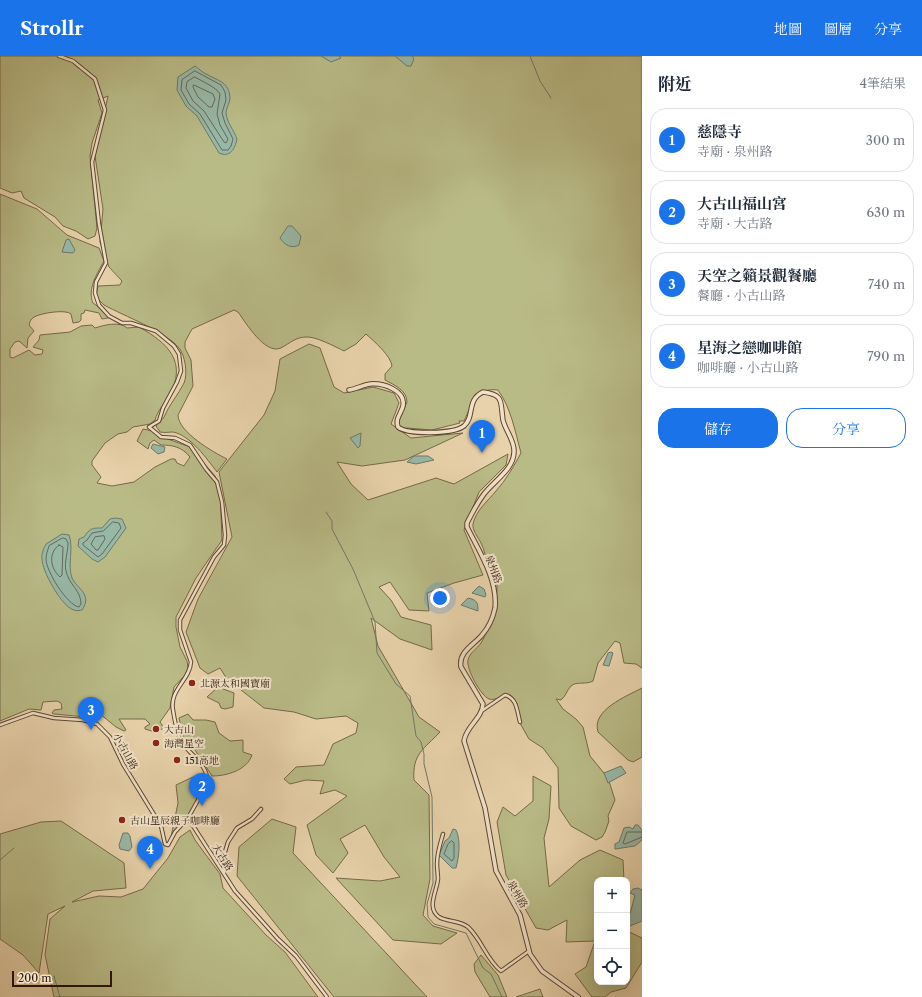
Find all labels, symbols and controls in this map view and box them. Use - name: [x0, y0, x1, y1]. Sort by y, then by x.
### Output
- text: Strollr: [20, 17, 84, 40]
- text: 地圖: [774, 20, 802, 38]
- text: 圖層: [824, 20, 852, 38]
- text: 分享: [874, 20, 902, 38]
- text: 附近: [658, 74, 692, 94]
- text: 4筆結果: [859, 75, 906, 91]
- text: 慈隱寺: [697, 122, 742, 141]
- text: 1: [669, 132, 675, 148]
- text: 300 m: [866, 132, 905, 148]
- text: 寺廟 · 泉州路: [697, 143, 773, 159]
- text: 大古山福山宮: [697, 194, 787, 213]
- text: 2: [668, 204, 676, 220]
- text: 630 m: [866, 204, 905, 220]
- text: 寺廟 · 大古路: [697, 215, 773, 231]
- text: 天空之籟景觀餐廳: [697, 266, 817, 285]
- text: 3: [668, 276, 676, 292]
- text: 740 m: [868, 276, 905, 292]
- text: 餐廳 · 小古山路: [697, 287, 786, 303]
- text: 星海之戀咖啡館: [697, 338, 802, 357]
- text: 4: [668, 348, 676, 364]
- text: 790 m: [867, 348, 905, 364]
- text: 咖啡廳 · 小古山路: [697, 359, 799, 375]
- button: 儲存: [658, 408, 778, 448]
- button: 分享: [786, 408, 906, 448]
- pin: 1: [469, 420, 495, 453]
- street label: 泉州路: [482, 553, 505, 586]
- your location: [430, 588, 450, 608]
- place label: 北源太和國寶廟: [200, 677, 270, 690]
- marker: 北源太和國寶廟: [187, 678, 197, 688]
- pin: 3: [78, 697, 104, 730]
- place label: 大古山: [164, 723, 194, 736]
- marker: 大古山: [151, 724, 161, 734]
- street label: 小古山路: [110, 731, 141, 772]
- place label: 海灣星空: [164, 737, 204, 750]
- marker: 海灣星空: [151, 738, 161, 748]
- place label: 151高地: [185, 754, 219, 767]
- marker: 151高地: [172, 755, 182, 765]
- pin: 2: [189, 773, 215, 806]
- place label: 古山星辰親子咖啡廳: [130, 814, 220, 827]
- marker: 古山星辰親子咖啡廳: [117, 815, 127, 825]
- pin: 4: [137, 836, 163, 869]
- street label: 大古路: [209, 841, 236, 873]
- map controls: [594, 877, 630, 985]
- button: +: [594, 877, 630, 913]
- street label: 泉州路: [504, 878, 531, 910]
- button: −: [594, 913, 630, 949]
- button: locate: [594, 949, 630, 985]
- scale bar: [12, 969, 112, 988]
- text: 200 m: [18, 971, 51, 985]

